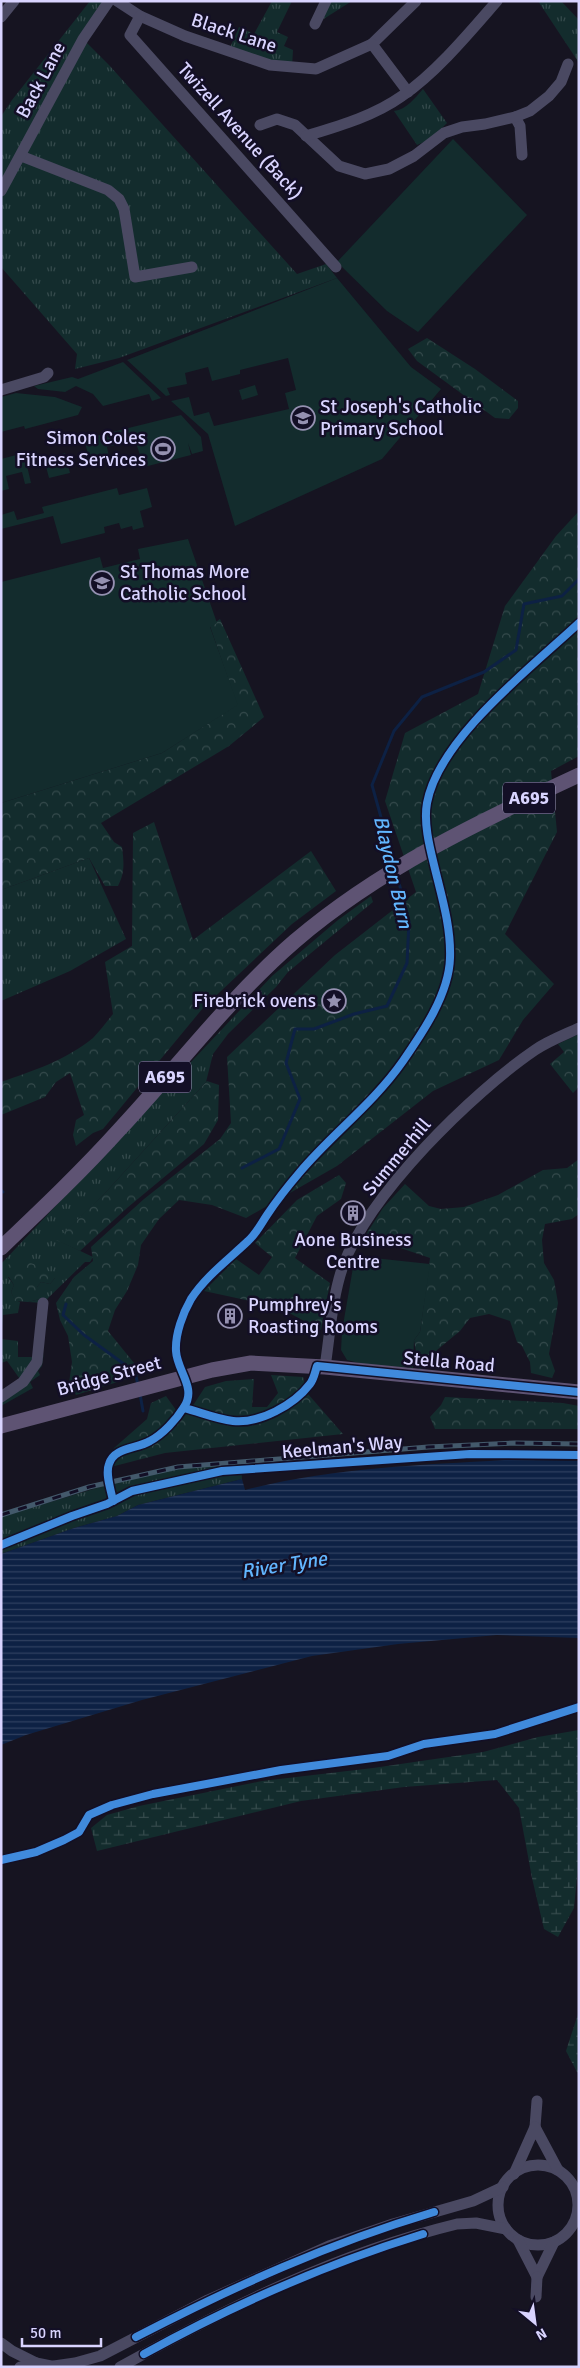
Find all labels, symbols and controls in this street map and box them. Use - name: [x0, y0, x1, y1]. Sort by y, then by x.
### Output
- street label: Black Lane: [188, 8, 280, 58]
- street label: Back Lane: [11, 38, 71, 122]
- street label: Twizell Avenue (Back): [172, 58, 308, 204]
- place label: St Joseph's Catholic Primary School: [320, 395, 482, 441]
- school or university icon: St Joseph's Catholic Primary School: [290, 405, 316, 431]
- place label: Simon Coles Fitness Services: [16, 426, 146, 472]
- sports icon: Simon Coles Fitness Services: [150, 436, 176, 462]
- place label: St Thomas More Catholic School: [120, 560, 250, 606]
- school or university icon: St Thomas More Catholic School: [89, 570, 115, 596]
- road number: A695: [503, 782, 555, 814]
- water label: Blaydon Burn: [368, 813, 418, 932]
- place icon: Firebrick ovens: [321, 988, 347, 1014]
- place label: Firebrick ovens: [193, 989, 316, 1013]
- road number: A695: [139, 1062, 191, 1092]
- street label: Summerhill: [358, 1113, 436, 1201]
- building icon: Aone Business Centre: [340, 1200, 366, 1226]
- place label: Aone Business Centre: [294, 1228, 412, 1274]
- place label: Pumphrey's Roasting Rooms: [248, 1293, 378, 1339]
- building icon: Pumphrey's Roasting Rooms: [217, 1303, 243, 1329]
- street label: Stella Road: [402, 1346, 496, 1378]
- street label: Bridge Street: [54, 1350, 164, 1401]
- street label: Keelman's Way: [281, 1430, 403, 1464]
- water label: River Tyne: [239, 1546, 330, 1584]
- north arrow: [510, 2298, 560, 2348]
- scale bar: [22, 2316, 101, 2348]
- text: 50 m: [30, 2324, 61, 2342]
- text: N: [533, 2324, 549, 2344]

